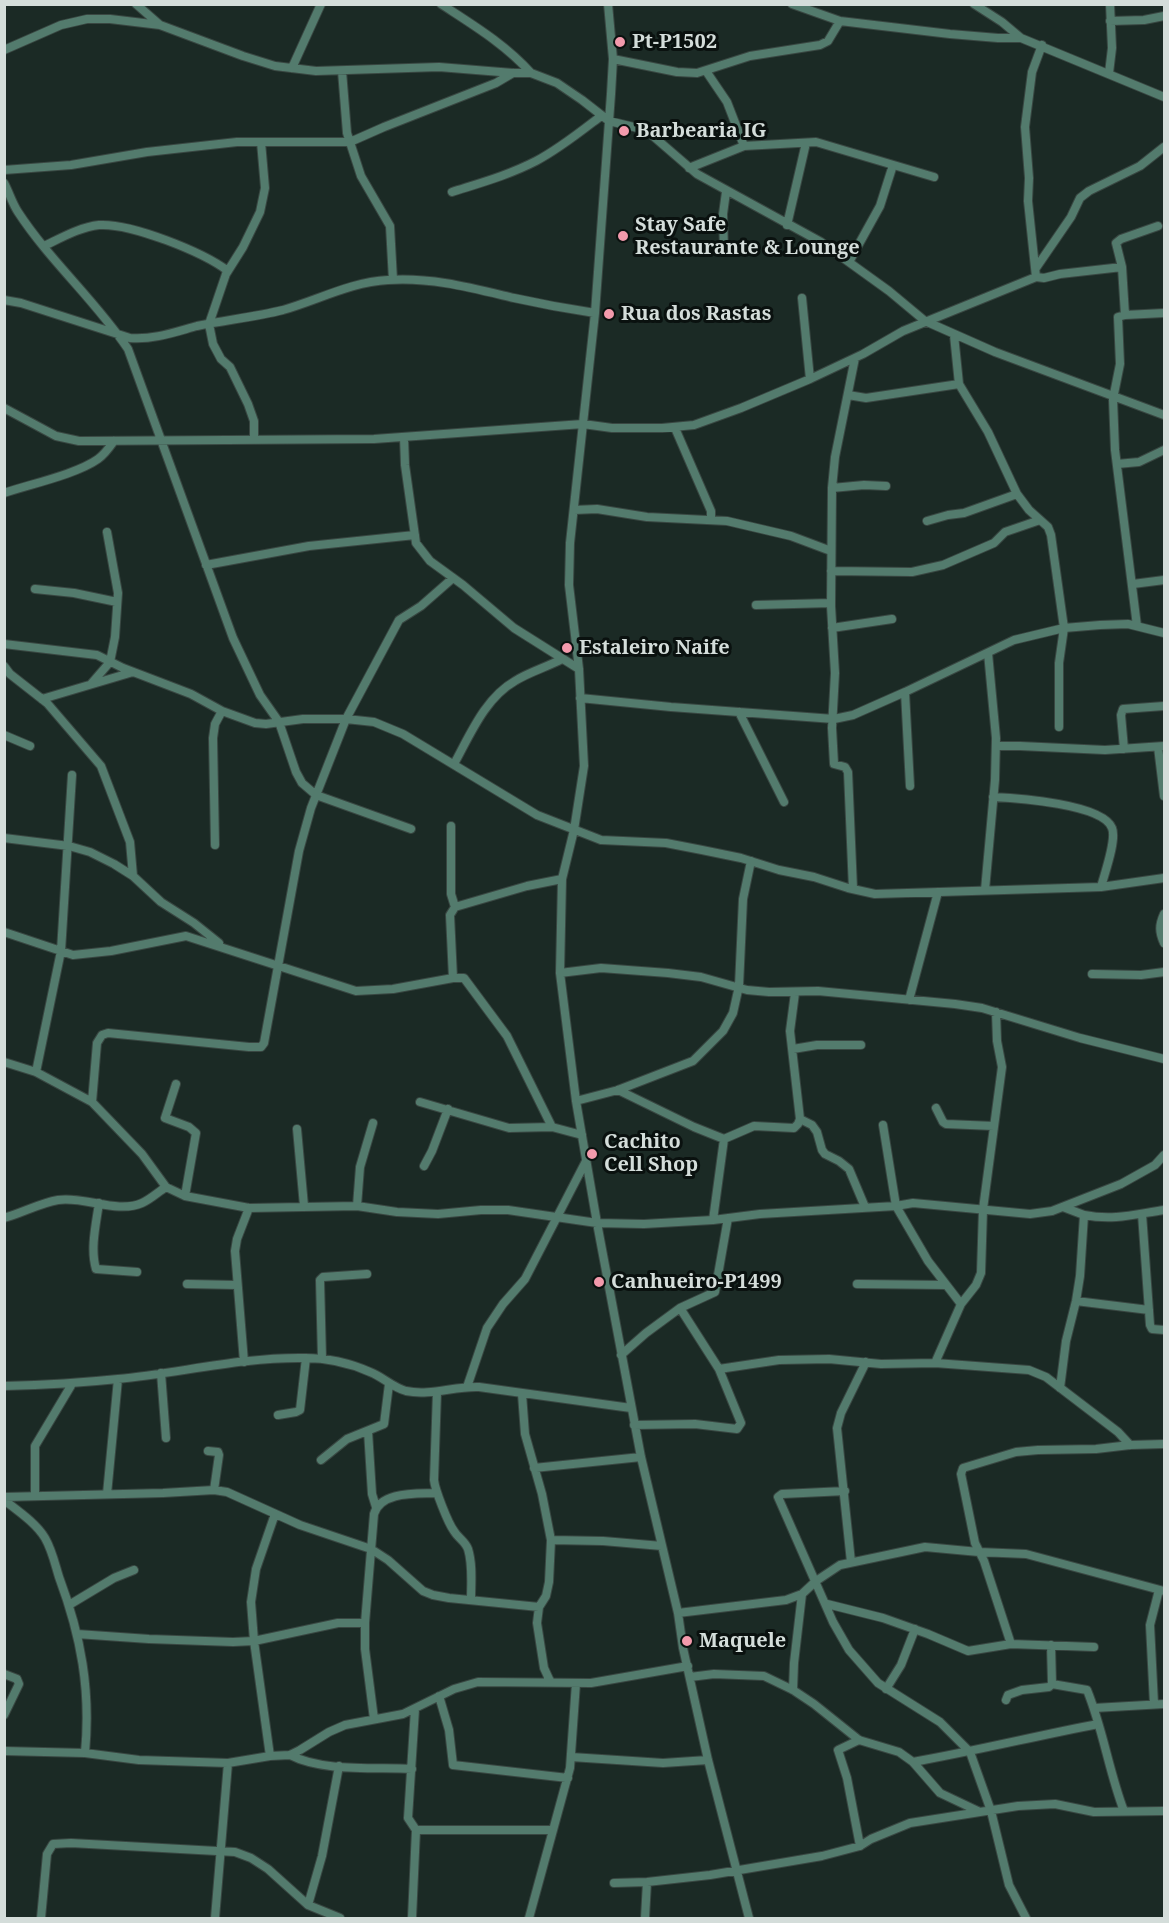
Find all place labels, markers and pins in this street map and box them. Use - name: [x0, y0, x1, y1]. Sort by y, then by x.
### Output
- place label: Pt-P1502: [632, 30, 717, 54]
- marker: Pt-P1502: [613, 35, 627, 49]
- place label: Barbearia IG: [636, 119, 766, 143]
- marker: Barbearia IG: [617, 124, 631, 138]
- place label: Stay Safe Restaurante & Lounge: [635, 213, 860, 260]
- marker: Stay Safe Restaurante & Lounge: [616, 229, 630, 243]
- place label: Rua dos Rastas: [621, 302, 771, 326]
- marker: Rua dos Rastas: [602, 307, 616, 321]
- place label: Estaleiro Naife: [579, 636, 730, 660]
- marker: Estaleiro Naife: [560, 641, 574, 655]
- place label: Cachito Cell Shop: [604, 1130, 698, 1177]
- marker: Cachito Cell Shop: [585, 1147, 599, 1161]
- place label: Canhueiro-P1499: [611, 1270, 782, 1294]
- marker: Canhueiro-P1499: [592, 1275, 606, 1289]
- place label: Maquele: [699, 1629, 786, 1653]
- marker: Maquele: [680, 1634, 694, 1648]

